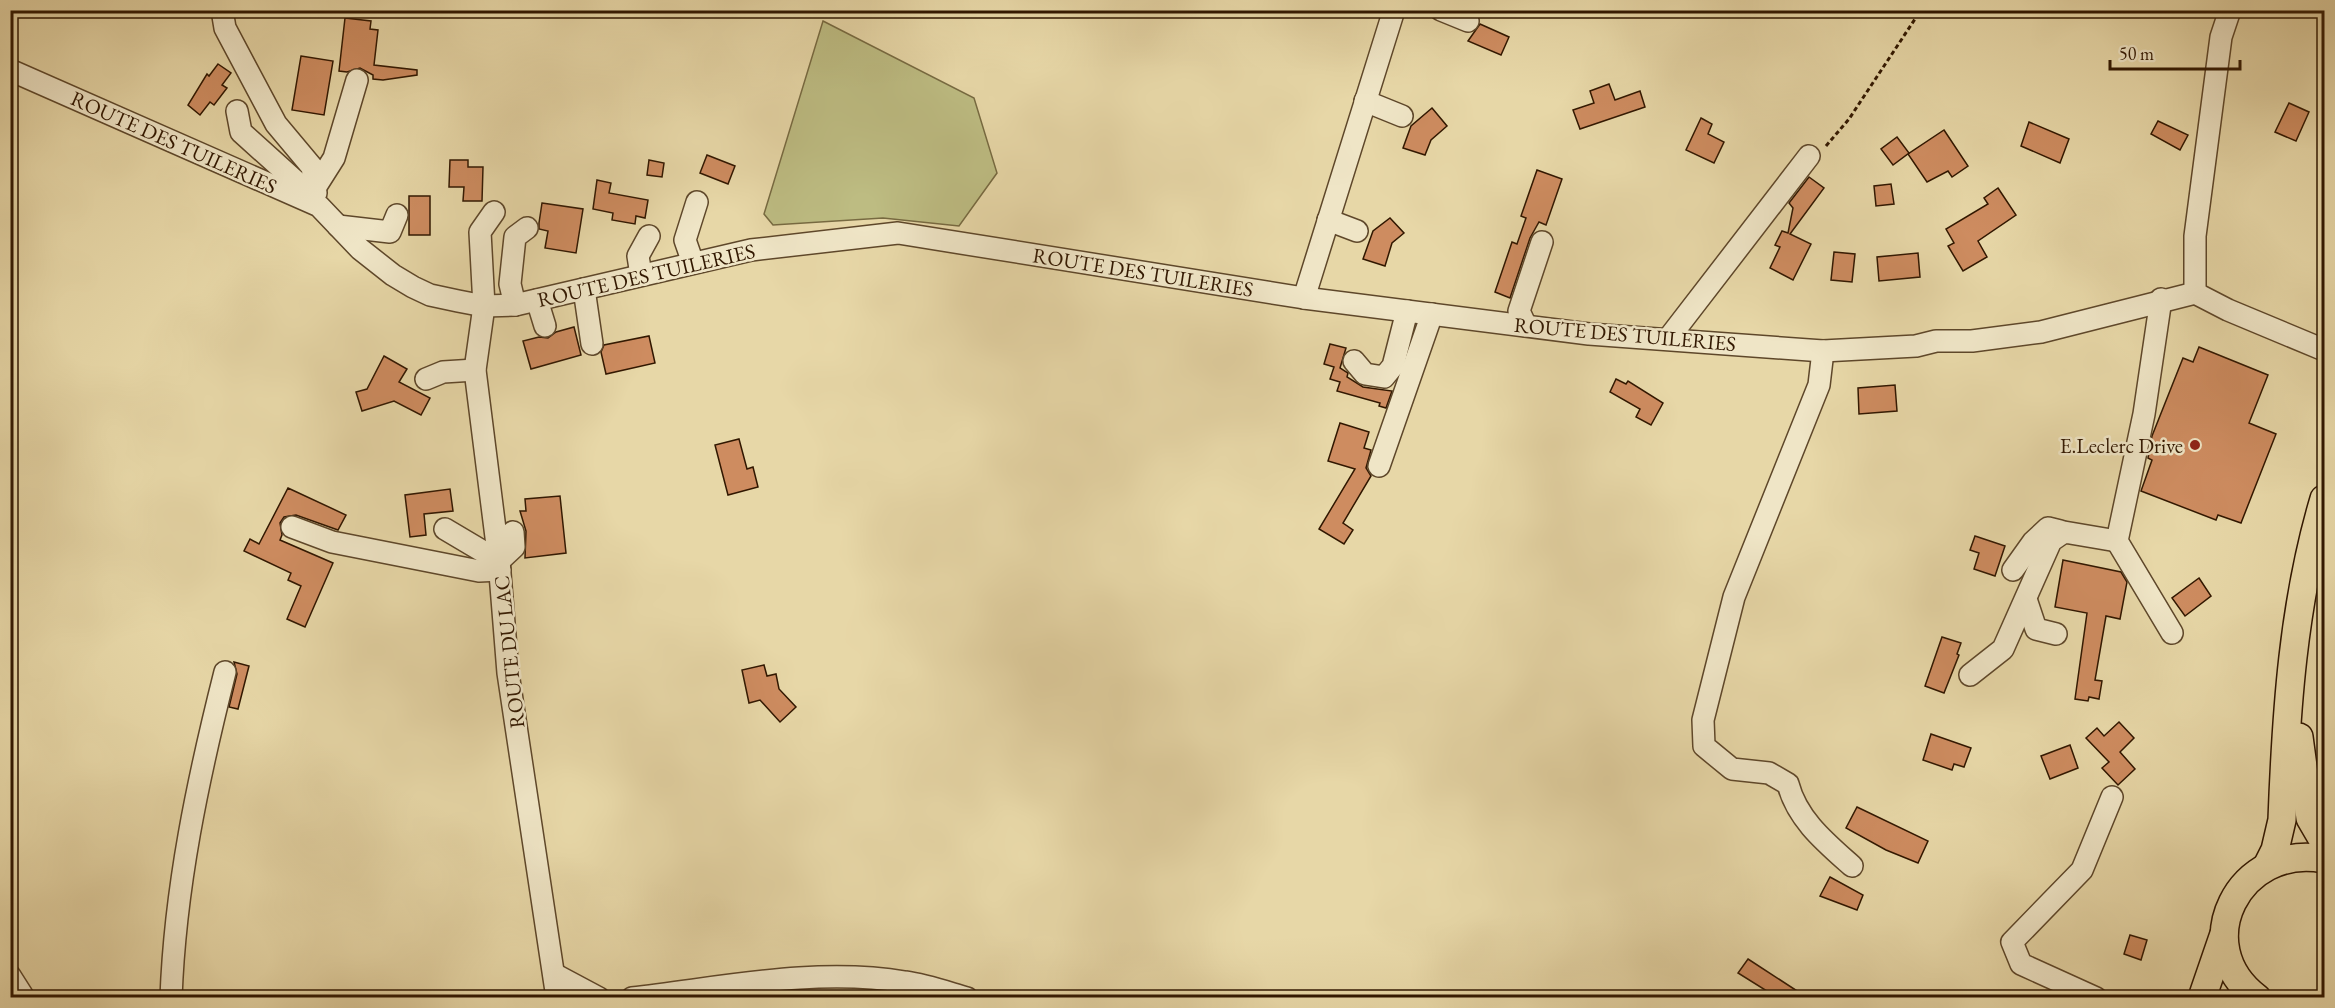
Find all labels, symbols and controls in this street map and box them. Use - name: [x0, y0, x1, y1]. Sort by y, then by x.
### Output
- scale bar: [2110, 33, 2240, 71]
- text: 50 m: [2119, 42, 2154, 65]
- street label: ROUTE DES TUILERIES: [67, 84, 281, 200]
- street label: ROUTE DES TUILERIES: [534, 237, 758, 313]
- street label: ROUTE DES TUILERIES: [1031, 241, 1255, 303]
- street label: ROUTE DES TUILERIES: [1513, 311, 1737, 357]
- place label: E.Leclerc Drive: [2060, 432, 2183, 459]
- marker: E.Leclerc Drive: [2188, 438, 2202, 452]
- street label: ROUTE DU LAC: [488, 574, 530, 730]

